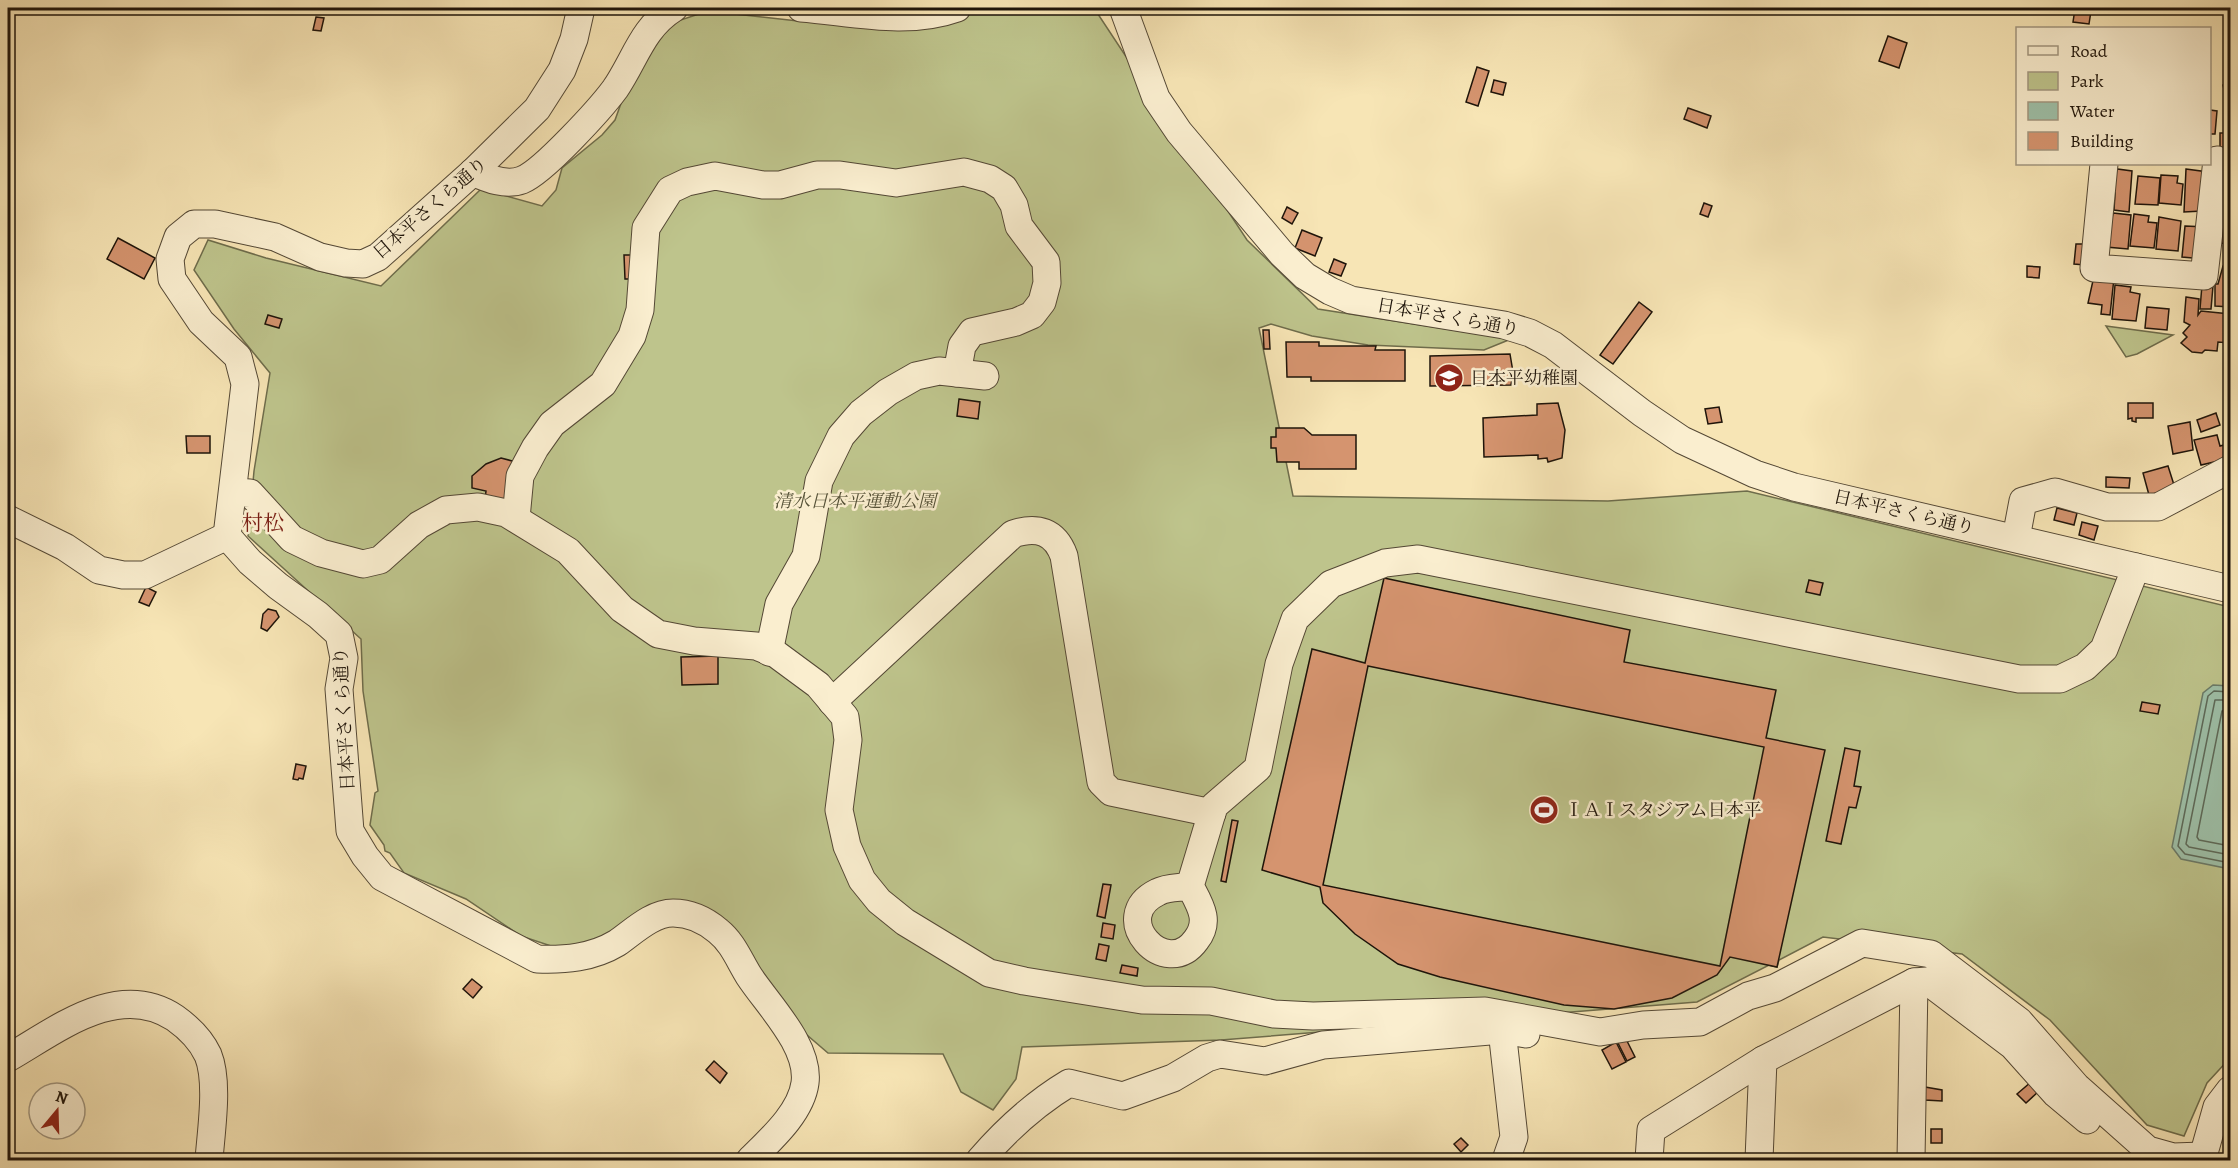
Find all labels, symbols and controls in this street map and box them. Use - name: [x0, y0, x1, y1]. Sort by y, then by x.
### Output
- legend: [2016, 27, 2211, 165]
- text: Road: [2070, 39, 2108, 63]
- text: Park: [2070, 69, 2104, 93]
- text: Water: [2069, 99, 2115, 123]
- text: Building: [2070, 129, 2134, 153]
- street label: 日本平さくら通り: [368, 152, 492, 264]
- street label: 日本平さくら通り: [1375, 293, 1521, 341]
- school or university icon: 日本平幼稚園: [1433, 362, 1465, 394]
- place label: 日本平幼稚園: [1470, 366, 1578, 390]
- street label: 日本平さくら通り: [1831, 484, 1977, 540]
- park label: 清水日本平運動公園: [774, 489, 939, 513]
- district label: 村松: [242, 509, 284, 537]
- street label: 日本平さくら通り: [328, 646, 360, 792]
- sports icon: ＩＡＩスタジアム日本平: [1528, 794, 1560, 826]
- place label: ＩＡＩスタジアム日本平: [1565, 798, 1762, 822]
- north arrow: [27, 1081, 87, 1141]
- text: N: [52, 1085, 71, 1110]

